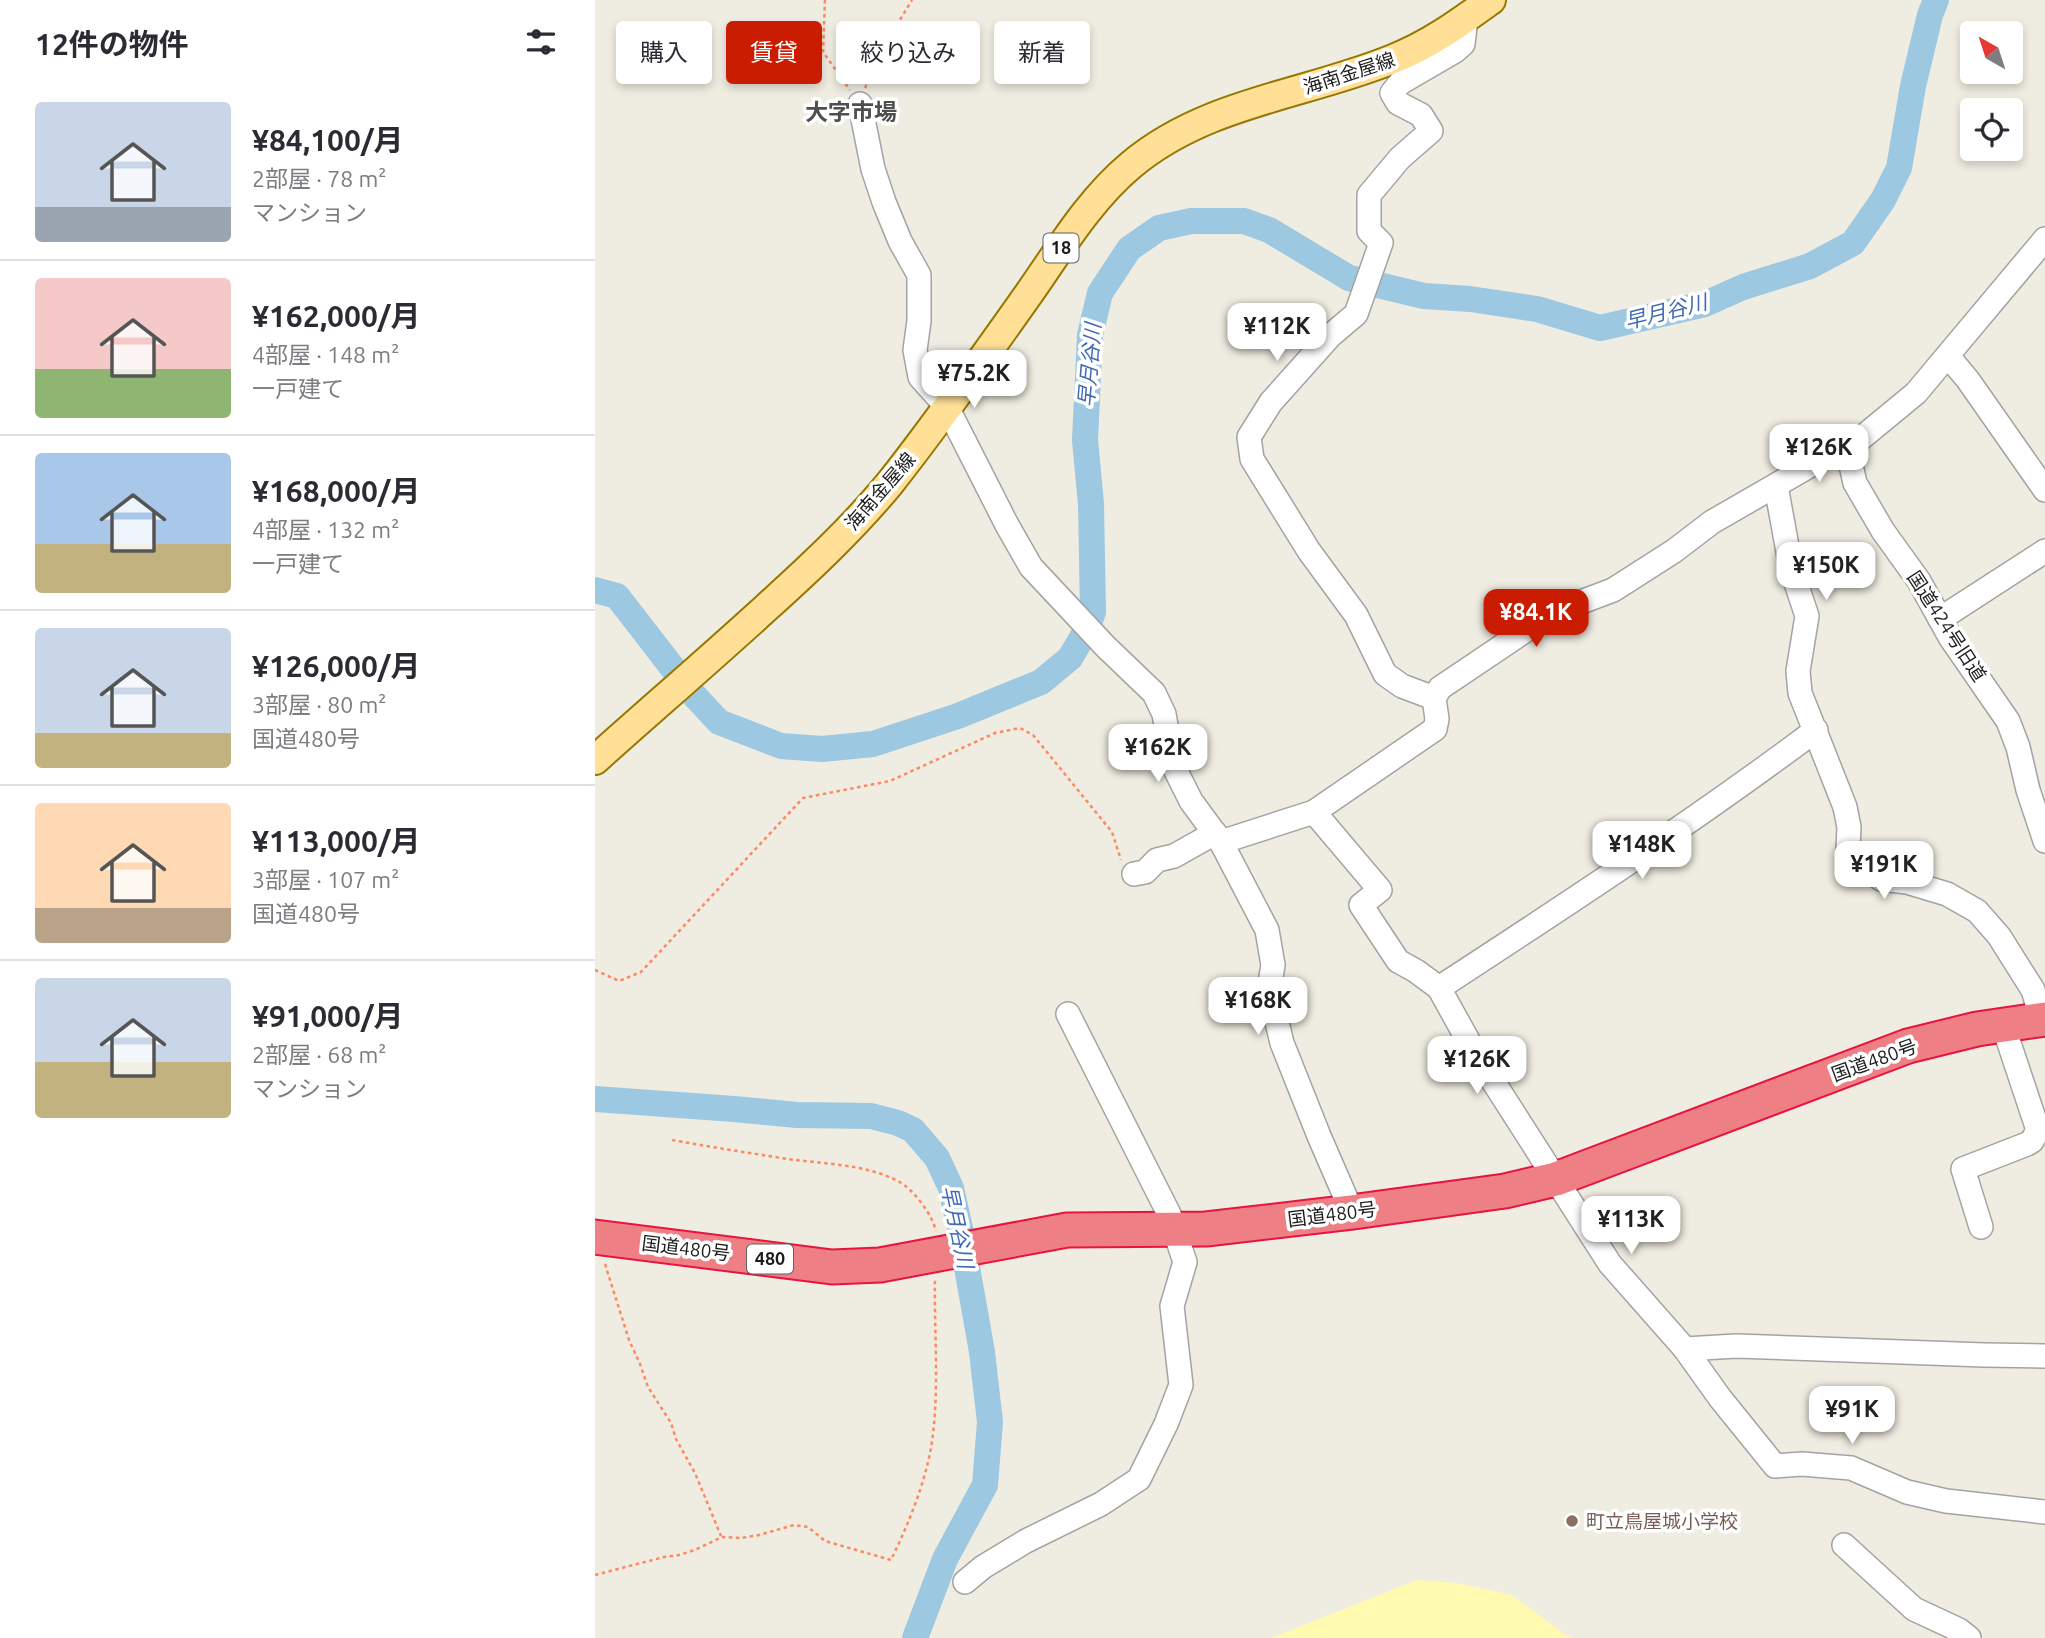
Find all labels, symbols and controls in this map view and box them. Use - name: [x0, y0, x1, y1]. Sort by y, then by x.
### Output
- chip: 購入: [616, 21, 712, 84]
- chip: 賃貸: [726, 21, 822, 84]
- chip: 絞り込み: [836, 21, 980, 84]
- chip: 新着: [994, 21, 1090, 84]
- north arrow: [1960, 21, 2023, 84]
- map controls: [1960, 21, 2023, 161]
- icon: filters: [522, 23, 560, 61]
- text: 12件の物件: [35, 27, 189, 61]
- street label: 海南金屋線: [1300, 48, 1398, 98]
- button: locate: [1960, 98, 2023, 161]
- district label: 大字市場: [805, 99, 897, 124]
- text: ¥84,100/月: [252, 123, 404, 157]
- icon: home: [91, 130, 175, 214]
- text: 2部屋 · 78 m²: [252, 166, 386, 191]
- text: マンション: [252, 200, 367, 225]
- road number: 18: [1043, 234, 1079, 262]
- water label: 早月谷川: [1622, 289, 1711, 333]
- text: ¥162,000/月: [252, 299, 420, 333]
- pin: ¥112K: [1228, 304, 1326, 363]
- icon: home: [91, 306, 175, 390]
- text: ¥112K: [1243, 313, 1311, 338]
- water label: 早月谷川: [1073, 320, 1105, 408]
- text: 4部屋 · 148 m²: [252, 342, 399, 367]
- pin: ¥75.2K: [917, 350, 1031, 410]
- text: ¥75.2K: [938, 360, 1010, 385]
- text: 一戸建て: [252, 376, 344, 401]
- pin: ¥126K: [1770, 424, 1868, 484]
- text: ¥126K: [1785, 434, 1853, 459]
- street label: 海南金屋線: [841, 448, 919, 534]
- text: ¥168,000/月: [252, 474, 420, 508]
- icon: home: [91, 481, 175, 565]
- text: 4部屋 · 132 m²: [252, 517, 399, 542]
- pin: ¥150K: [1777, 542, 1875, 602]
- text: 一戸建て: [252, 551, 344, 576]
- text: ¥150K: [1792, 552, 1860, 577]
- street label: 国道424号旧道: [1903, 567, 1991, 685]
- pin: ¥84.1K: [1479, 590, 1593, 649]
- text: ¥84.1K: [1500, 599, 1572, 624]
- text: ¥126,000/月: [252, 649, 420, 683]
- icon: home: [91, 656, 175, 740]
- text: 3部屋 · 80 m²: [252, 692, 386, 717]
- pin: ¥162K: [1109, 724, 1207, 784]
- text: 国道480号: [252, 726, 360, 751]
- text: ¥162K: [1124, 734, 1192, 759]
- pin: ¥148K: [1593, 822, 1691, 881]
- text: ¥113,000/月: [252, 824, 420, 858]
- icon: home: [91, 831, 175, 915]
- text: ¥148K: [1608, 831, 1676, 856]
- pin: ¥191K: [1835, 842, 1933, 901]
- text: ¥191K: [1850, 851, 1918, 876]
- text: 3部屋 · 107 m²: [252, 867, 399, 892]
- text: 国道480号: [252, 901, 360, 926]
- pin: ¥168K: [1209, 978, 1307, 1037]
- text: ¥168K: [1224, 987, 1292, 1012]
- text: ¥91,000/月: [252, 999, 404, 1033]
- icon: home: [91, 1006, 175, 1090]
- street label: 国道480号: [1828, 1034, 1920, 1086]
- pin: ¥126K: [1428, 1036, 1526, 1096]
- text: 2部屋 · 68 m²: [252, 1042, 386, 1067]
- text: ¥126K: [1443, 1046, 1511, 1071]
- text: マンション: [252, 1076, 367, 1101]
- water label: 早月谷川: [938, 1183, 979, 1272]
- pin: ¥113K: [1582, 1196, 1680, 1256]
- street label: 国道480号: [1286, 1198, 1378, 1230]
- text: ¥113K: [1597, 1206, 1665, 1231]
- street label: 国道480号: [640, 1232, 732, 1264]
- road number: 480: [747, 1244, 793, 1274]
- pin: ¥91K: [1811, 1386, 1893, 1446]
- text: ¥91K: [1825, 1396, 1879, 1421]
- place label: 町立鳥屋城小学校: [1586, 1510, 1738, 1532]
- marker: 町立鳥屋城小学校: [1564, 1513, 1580, 1529]

